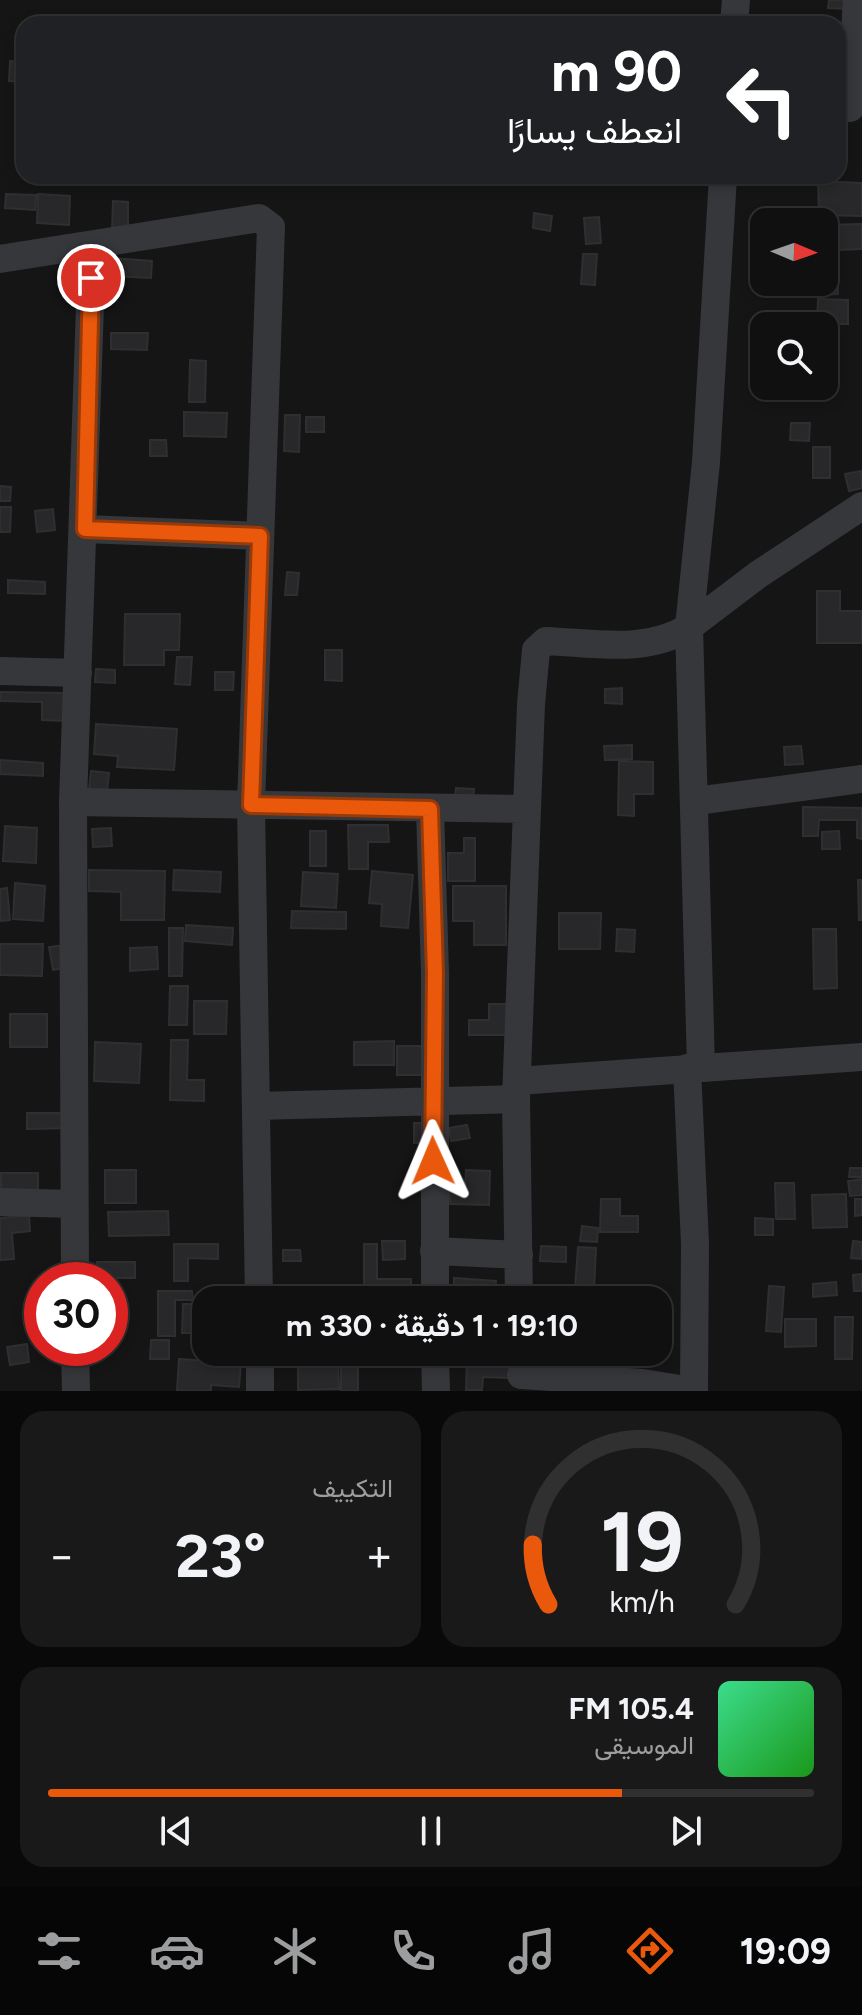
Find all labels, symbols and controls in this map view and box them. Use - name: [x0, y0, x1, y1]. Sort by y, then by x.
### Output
- text: 90 m: [551, 38, 682, 105]
- icon: left: [710, 48, 814, 152]
- text: انعطف يسارًا: [507, 109, 682, 152]
- north arrow: [750, 208, 838, 296]
- map controls: [750, 208, 838, 400]
- pin: [57, 244, 125, 312]
- icon: arrive: [69, 256, 113, 300]
- button: search: [750, 312, 838, 400]
- position arrow: [391, 1119, 475, 1203]
- speed limit sign: 30: [24, 1262, 128, 1366]
- text: 19:10 · 1 دقيقة · 330 m: [286, 1307, 578, 1344]
- text: التكييف: [312, 1472, 393, 1504]
- text: 19: [600, 1492, 683, 1592]
- text: 23°: [175, 1520, 266, 1592]
- text: −: [48, 1529, 75, 1582]
- text: +: [366, 1529, 393, 1582]
- text: km/h: [609, 1585, 674, 1619]
- text: 105.4 FM: [569, 1690, 694, 1727]
- text: الموسيقى: [594, 1729, 694, 1761]
- icon: previous: [154, 1809, 198, 1853]
- icon: pause: [409, 1809, 453, 1853]
- icon: next: [664, 1809, 708, 1853]
- icon: filters: [31, 1923, 87, 1979]
- icon: car: [149, 1923, 205, 1979]
- icon: climate: [267, 1923, 323, 1979]
- icon: phone: [385, 1923, 441, 1979]
- icon: music: [504, 1923, 560, 1979]
- icon: directions: [622, 1923, 678, 1979]
- text: 19:09: [740, 1930, 831, 1973]

